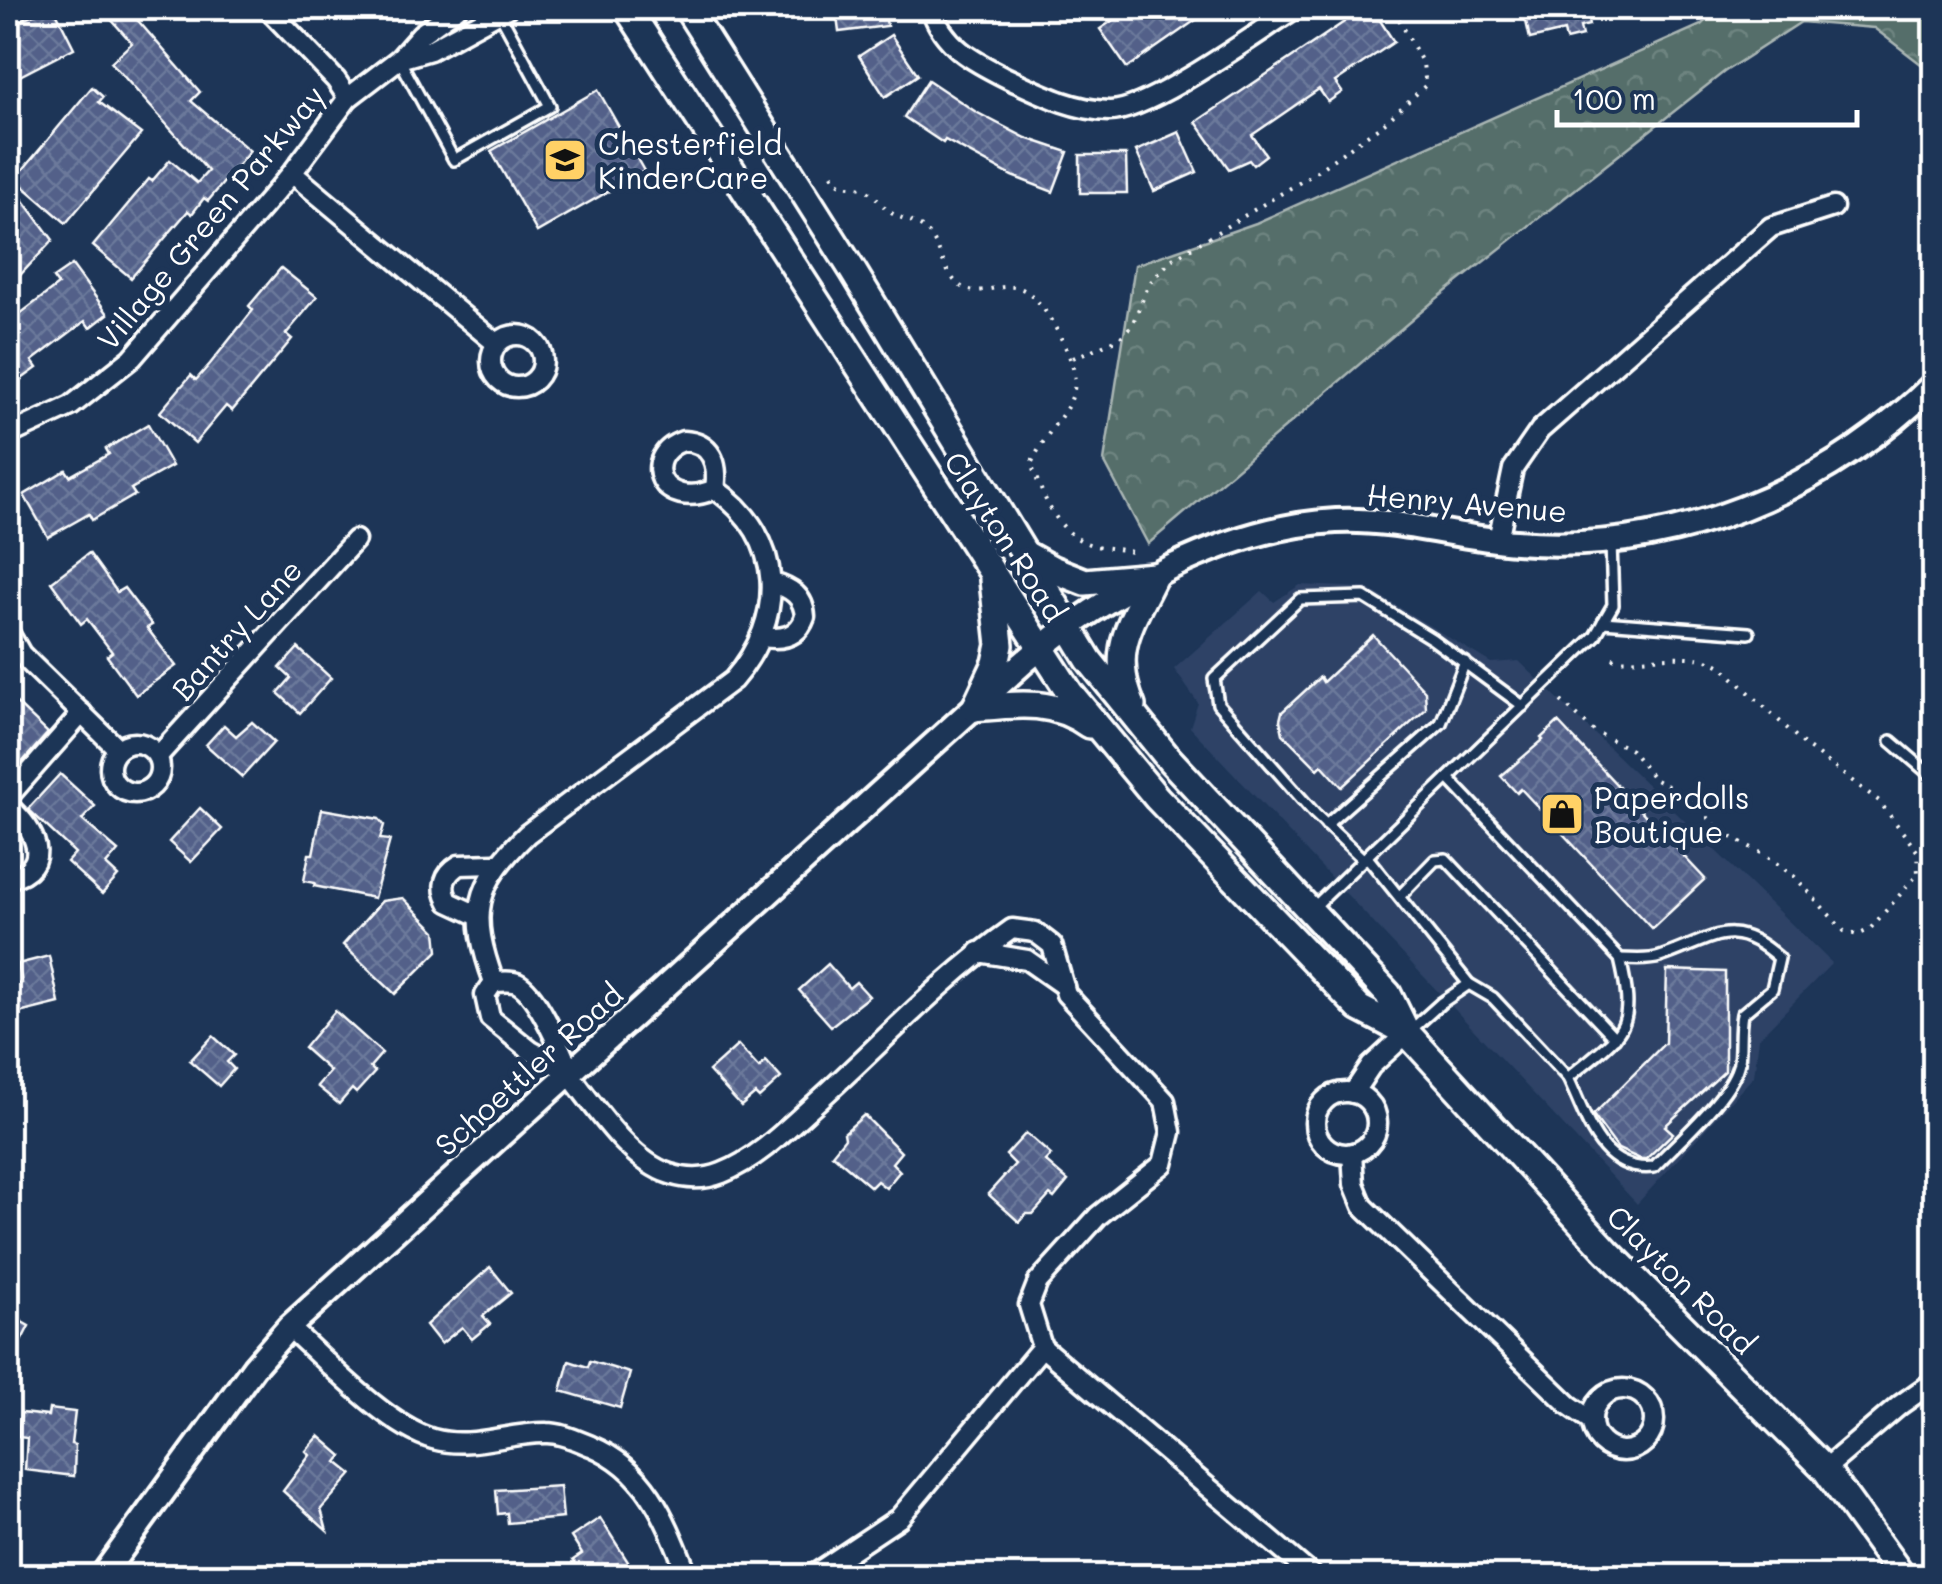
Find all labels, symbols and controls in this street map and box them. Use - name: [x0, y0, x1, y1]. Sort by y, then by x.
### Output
- scale bar: [1557, 65, 1857, 127]
- street label: Village Green Parkway: [87, 76, 333, 358]
- text: 100 m: [1572, 78, 1656, 118]
- place label: Chesterfield KinderCare: [598, 123, 782, 197]
- school or university icon: Chesterfield KinderCare: [542, 137, 588, 183]
- street label: Clayton Road: [936, 443, 1076, 629]
- street label: Henry Avenue: [1365, 473, 1569, 531]
- street label: Bantry Lane: [162, 550, 310, 708]
- place label: Paperdolls Boutique: [1594, 777, 1750, 851]
- shop icon: Paperdolls Boutique: [1539, 791, 1585, 837]
- street label: Schoettler Road: [426, 974, 630, 1164]
- street label: Clayton Road: [1599, 1196, 1765, 1362]

